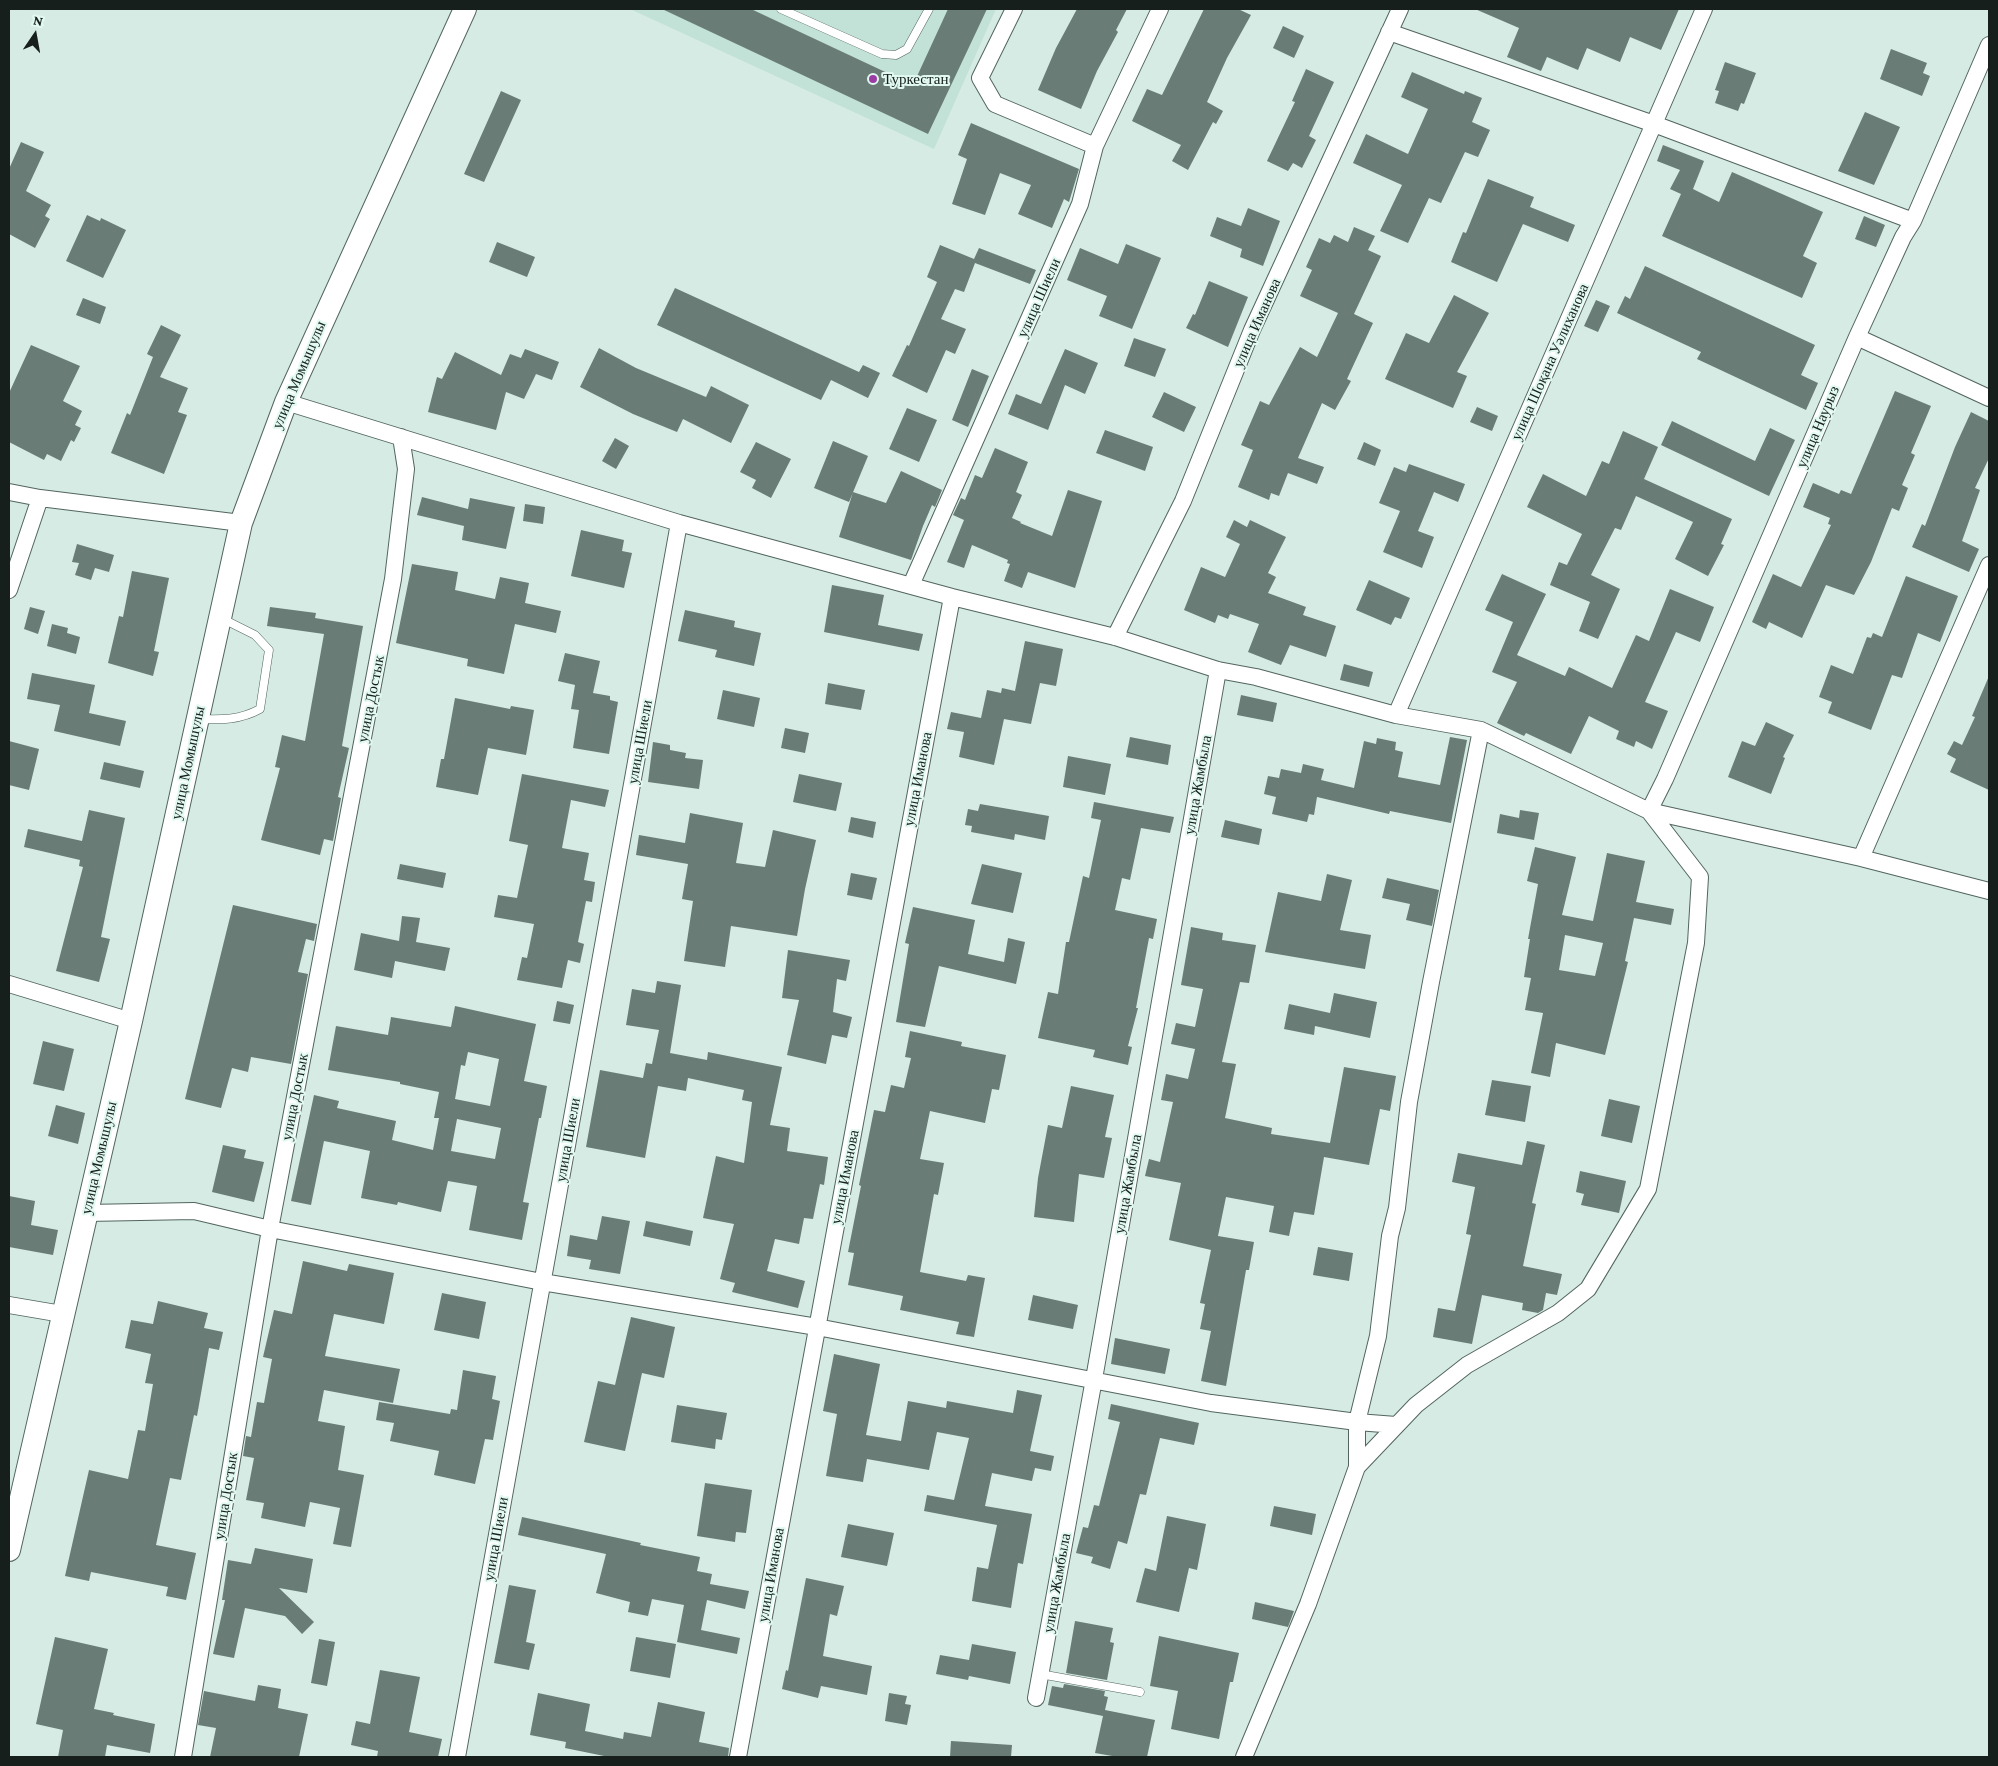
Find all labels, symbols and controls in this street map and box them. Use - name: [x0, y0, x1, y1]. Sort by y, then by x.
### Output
- north arrow: [10, 10, 60, 60]
- text: N: [32, 12, 44, 29]
- place label: Туркестан: [883, 70, 948, 88]
- marker: Туркестан: [867, 73, 879, 85]
- street label: улица Шиели: [1013, 255, 1065, 341]
- street label: улица Иманова: [1229, 276, 1285, 370]
- street label: улица Шоқана Уәлиханова: [1507, 281, 1593, 443]
- street label: улица Момышулы: [268, 318, 330, 432]
- street label: улица Наурыз: [1793, 383, 1843, 471]
- street label: улица Достык: [354, 654, 388, 744]
- street label: улица Шиели: [624, 698, 656, 786]
- street label: улица Момышулы: [167, 705, 209, 821]
- street label: улица Иманова: [900, 730, 936, 828]
- street label: улица Жамбыла: [1180, 734, 1216, 836]
- street label: улица Достык: [278, 1052, 312, 1142]
- street label: улица Шиели: [552, 1096, 584, 1184]
- street label: улица Момышулы: [77, 1100, 121, 1216]
- street label: улица Иманова: [827, 1128, 863, 1226]
- street label: улица Жамбыла: [1110, 1133, 1146, 1235]
- street label: улица Достык: [210, 1451, 242, 1541]
- street label: улица Шиели: [480, 1495, 512, 1583]
- street label: улица Иманова: [754, 1526, 788, 1624]
- street label: улица Жамбыла: [1039, 1532, 1075, 1634]

